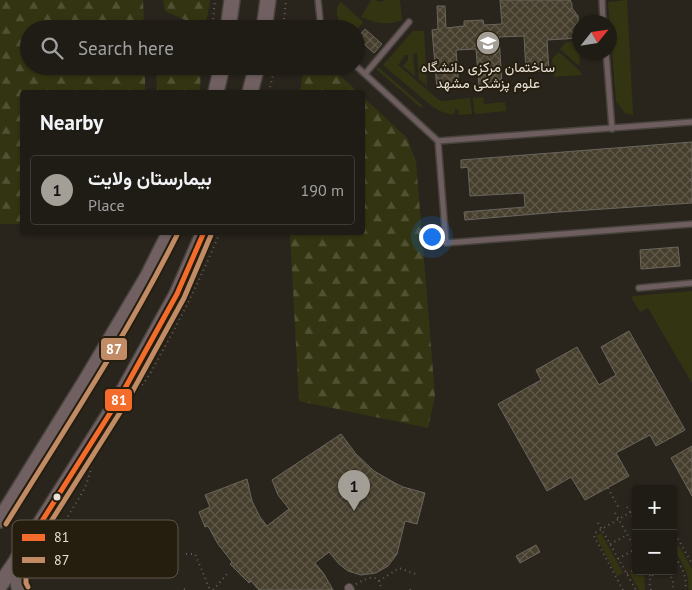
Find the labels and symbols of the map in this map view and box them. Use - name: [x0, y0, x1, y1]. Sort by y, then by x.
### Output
- north arrow: [572, 15, 617, 60]
- school or university icon: ساختمان مرکزی دانشگاه علوم پزشکی مشهد: [475, 30, 501, 56]
- place label: ساختمان مرکزی دانشگاه علوم پزشکی مشهد: [421, 58, 555, 93]
- your location: [419, 224, 445, 250]
- line badge: 87: [100, 337, 128, 361]
- text: 87: [106, 340, 122, 358]
- line badge: 81: [104, 388, 133, 412]
- text: 81: [111, 391, 127, 409]
- pin: 1: [338, 470, 370, 511]
- unlabelled marker: [52, 492, 62, 502]
- legend: [12, 520, 178, 578]
- text: 81: [54, 528, 69, 546]
- text: 87: [54, 551, 69, 569]

